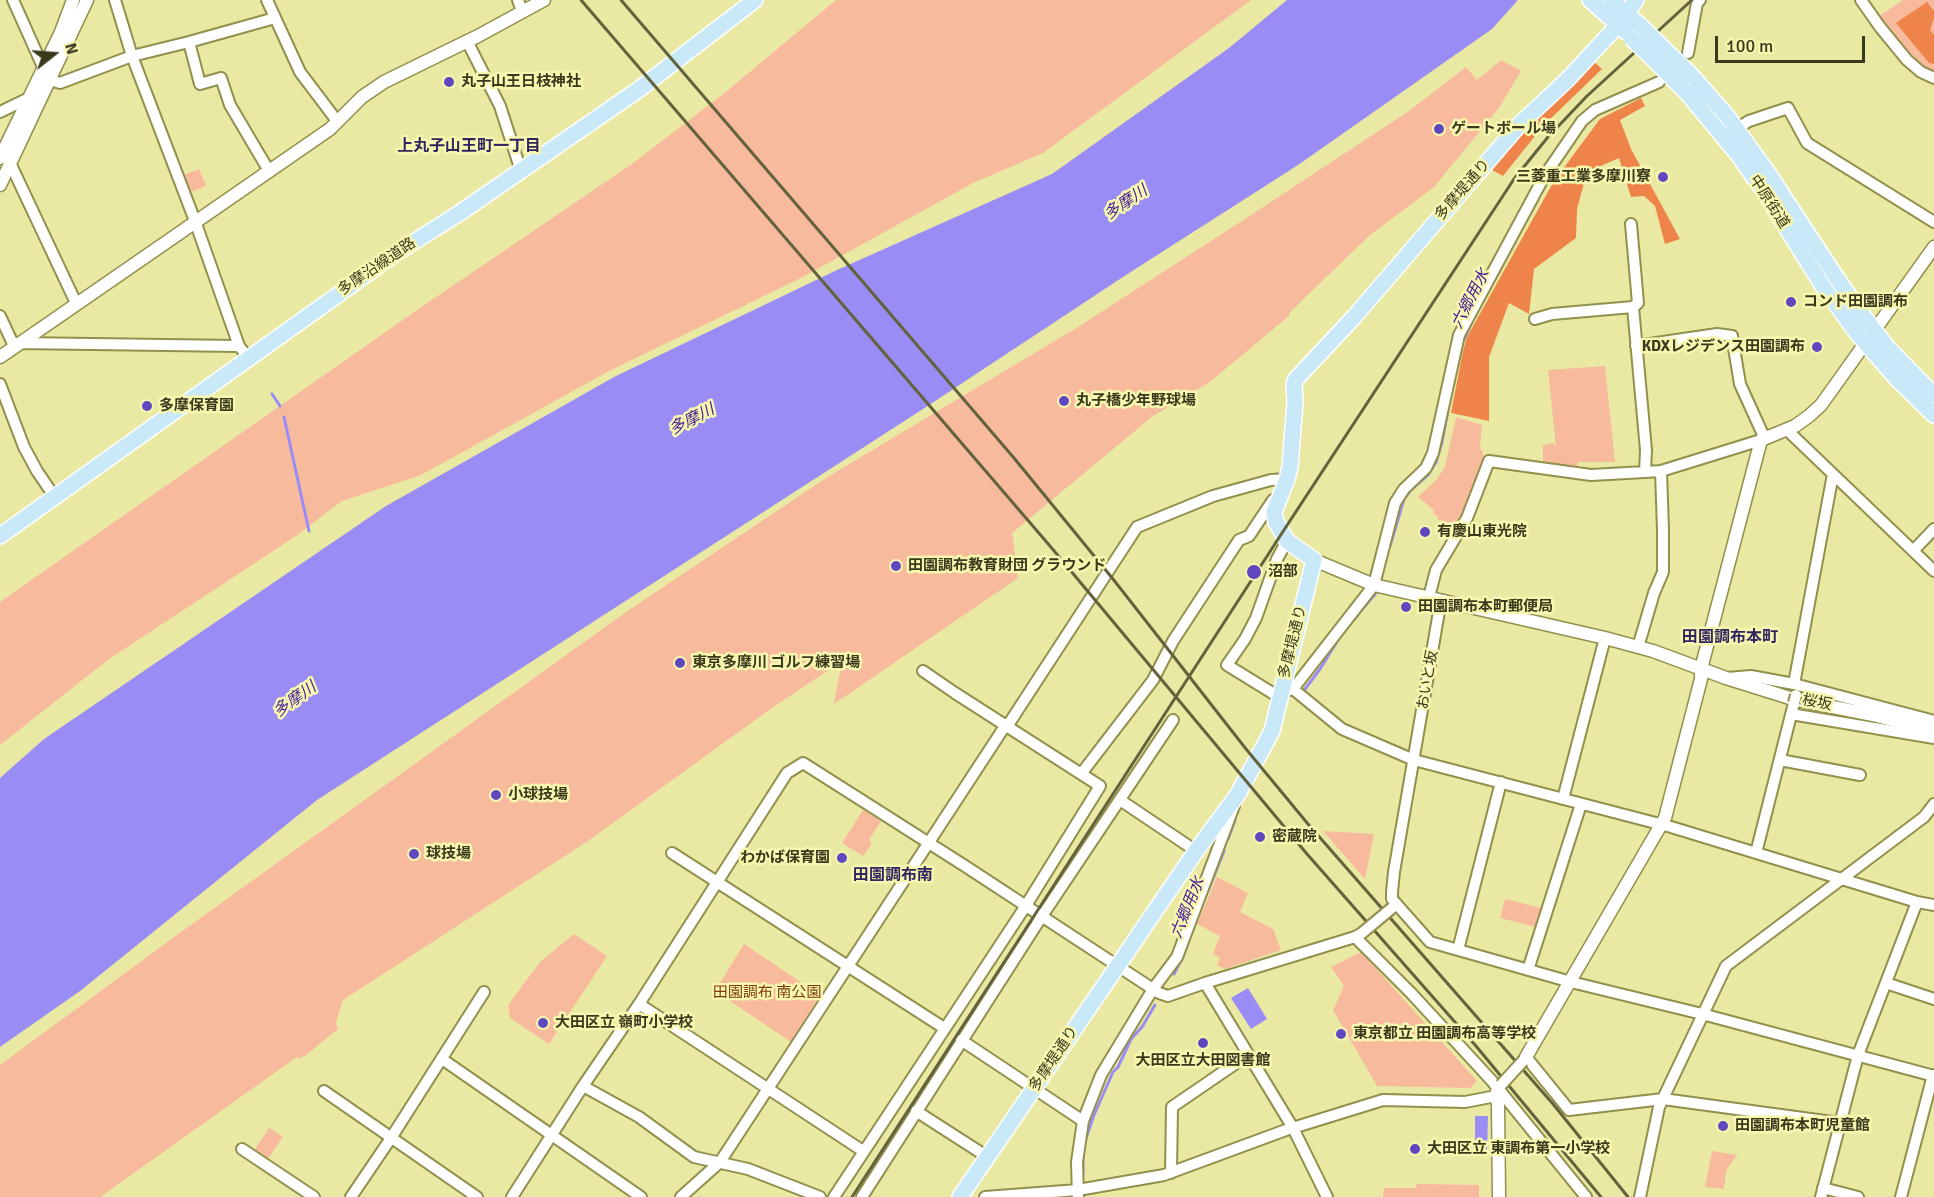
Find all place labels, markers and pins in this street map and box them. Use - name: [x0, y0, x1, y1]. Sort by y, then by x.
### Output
- place label: 丸子山王日枝神社: [461, 73, 581, 91]
- marker: 丸子山王日枝神社: [442, 75, 456, 89]
- place label: ゲートボール場: [1451, 120, 1556, 138]
- marker: ゲートボール場: [1432, 122, 1446, 136]
- place label: 三菱重工業多摩川寮: [1516, 168, 1651, 186]
- marker: 三菱重工業多摩川寮: [1656, 170, 1670, 184]
- place label: コンド田園調布: [1803, 293, 1908, 311]
- marker: コンド田園調布: [1784, 295, 1798, 309]
- place label: KDXレジデンス田園調布: [1642, 338, 1805, 356]
- marker: KDXレジデンス田園調布: [1810, 340, 1824, 354]
- place label: 丸子橋少年野球場: [1076, 392, 1196, 410]
- marker: 丸子橋少年野球場: [1057, 394, 1071, 408]
- place label: 多摩保育園: [159, 397, 234, 415]
- marker: 多摩保育園: [140, 399, 154, 413]
- place label: 有慶山東光院: [1437, 523, 1527, 541]
- marker: 有慶山東光院: [1418, 525, 1432, 539]
- place label: 田園調布教育財団 グラウンド: [908, 557, 1106, 575]
- marker: 田園調布教育財団 グラウンド: [889, 559, 903, 573]
- marker: 沼部: [1245, 563, 1263, 581]
- place label: 沼部: [1268, 563, 1298, 581]
- place label: 田園調布本町郵便局: [1418, 598, 1553, 616]
- marker: 田園調布本町郵便局: [1399, 600, 1413, 614]
- place label: 東京多摩川 ゴルフ練習場: [692, 654, 860, 672]
- marker: 東京多摩川 ゴルフ練習場: [673, 656, 687, 670]
- place label: 小球技場: [508, 786, 568, 804]
- marker: 小球技場: [489, 788, 503, 802]
- place label: 密蔵院: [1272, 828, 1317, 846]
- marker: 密蔵院: [1253, 830, 1267, 844]
- place label: 球技場: [426, 845, 471, 863]
- marker: 球技場: [407, 847, 421, 861]
- place label: わかば保育園: [740, 849, 830, 867]
- marker: わかば保育園: [835, 851, 849, 865]
- place label: 大田区立 嶺町小学校: [555, 1014, 693, 1032]
- marker: 大田区立 嶺町小学校: [536, 1016, 550, 1030]
- place label: 東京都立 田園調布高等学校: [1353, 1025, 1536, 1043]
- marker: 東京都立 田園調布高等学校: [1334, 1027, 1348, 1041]
- marker: 大田区立大田図書館: [1196, 1036, 1210, 1050]
- place label: 大田区立大田図書館: [1136, 1052, 1270, 1070]
- place label: 田園調布本町児童館: [1735, 1117, 1870, 1135]
- marker: 田園調布本町児童館: [1716, 1119, 1730, 1133]
- place label: 大田区立 東調布第一小学校: [1427, 1140, 1610, 1158]
- marker: 大田区立 東調布第一小学校: [1408, 1142, 1422, 1156]

